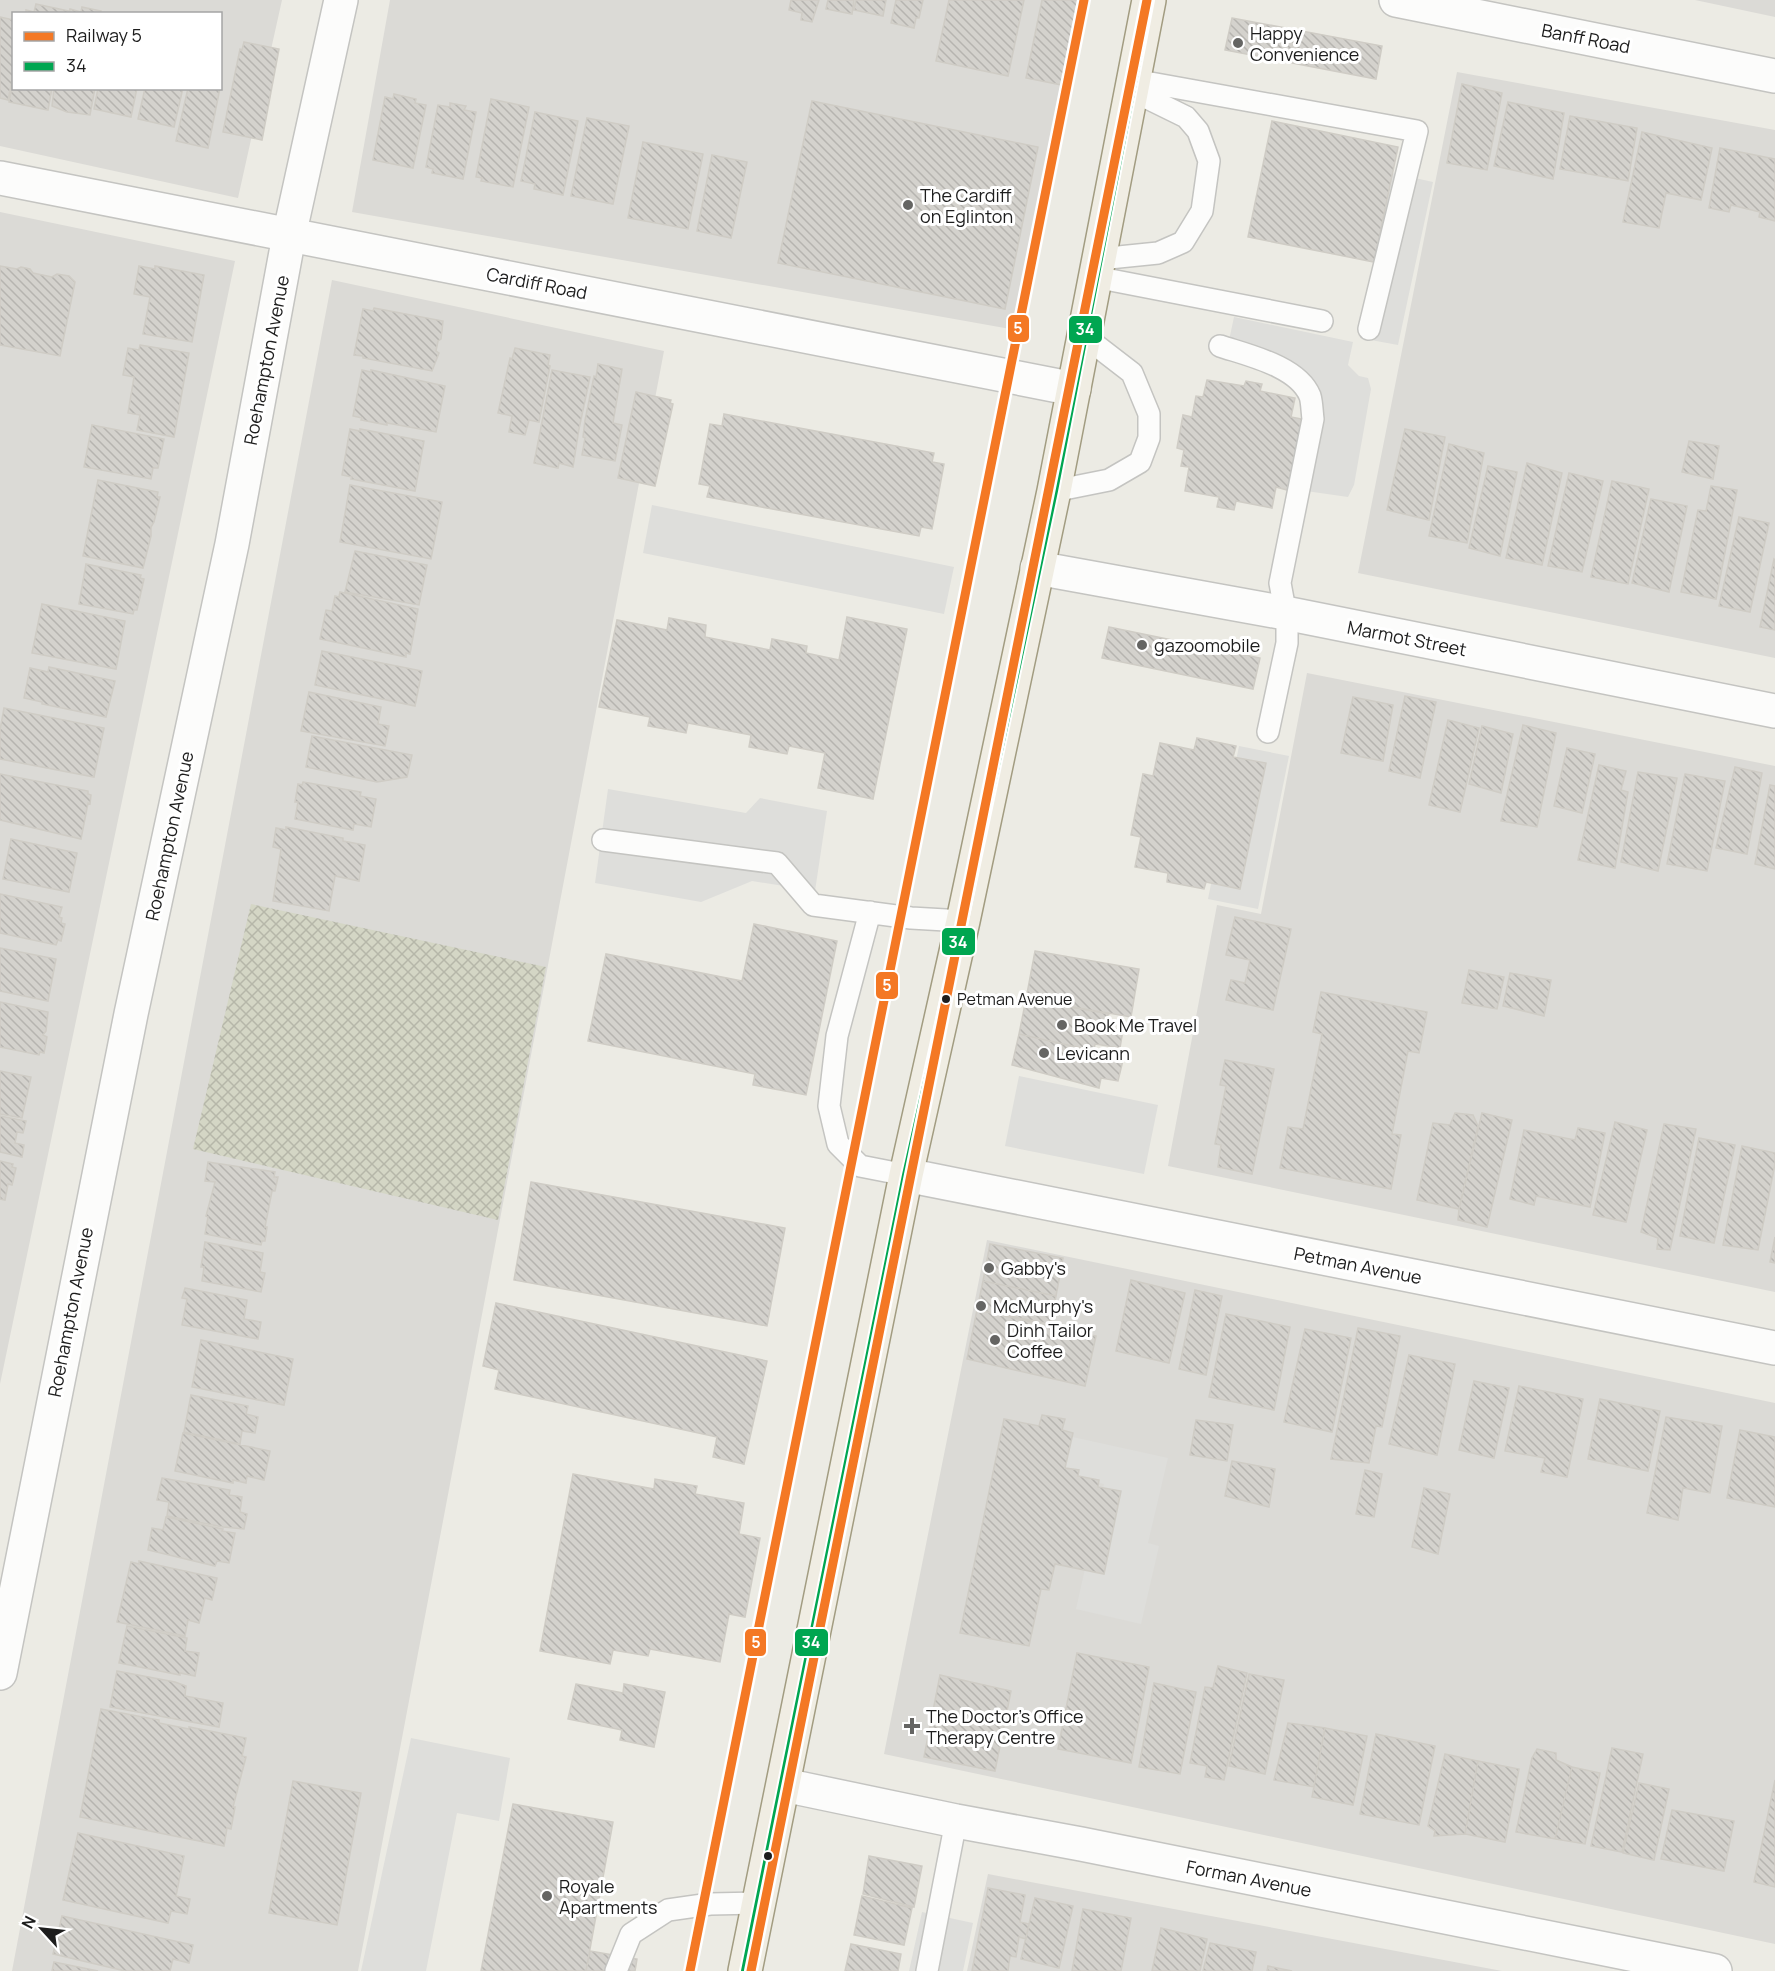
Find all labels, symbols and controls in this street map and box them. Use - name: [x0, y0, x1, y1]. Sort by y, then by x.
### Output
- legend: [12, 12, 222, 90]
- street label: Banff Road: [1540, 18, 1632, 58]
- place label: Happy Convenience: [1250, 21, 1359, 66]
- text: Railway 5: [66, 23, 142, 47]
- marker: Happy Convenience: [1231, 36, 1245, 50]
- text: 34: [66, 53, 87, 77]
- place label: The Cardiff on Eglinton: [920, 183, 1013, 228]
- marker: The Cardiff on Eglinton: [901, 198, 915, 212]
- street label: Cardiff Road: [485, 261, 589, 305]
- street label: Roehampton Avenue: [238, 273, 294, 447]
- line badge: 5: [1007, 314, 1030, 343]
- line badge: 34: [1068, 315, 1103, 344]
- text: 5: [1013, 317, 1023, 339]
- text: 34: [1075, 318, 1095, 340]
- street label: Marmot Street: [1345, 615, 1469, 661]
- place label: gazoomobile: [1154, 633, 1260, 657]
- marker: gazoomobile: [1135, 638, 1149, 652]
- street label: Roehampton Avenue: [139, 749, 199, 923]
- line badge: 34: [941, 927, 976, 956]
- text: 34: [948, 931, 968, 953]
- line badge: 5: [875, 971, 899, 1000]
- text: 5: [882, 974, 892, 996]
- place label: Petman Avenue: [957, 988, 1072, 1010]
- marker: Petman Avenue: [940, 993, 952, 1005]
- place label: Book Me Travel: [1074, 1013, 1197, 1037]
- marker: Book Me Travel: [1055, 1018, 1069, 1032]
- place label: Levicann: [1056, 1041, 1130, 1065]
- marker: Levicann: [1037, 1046, 1051, 1060]
- street label: Roehampton Avenue: [42, 1225, 98, 1399]
- street label: Petman Avenue: [1292, 1241, 1424, 1289]
- place label: Gabby's: [1001, 1256, 1066, 1280]
- marker: Gabby's: [982, 1261, 996, 1275]
- place label: McMurphy's: [993, 1294, 1093, 1318]
- marker: McMurphy's: [974, 1299, 988, 1313]
- place label: Dinh Tailor Coffee: [1007, 1318, 1094, 1363]
- marker: Dinh Tailor Coffee: [988, 1333, 1002, 1347]
- line badge: 5: [744, 1628, 767, 1657]
- line badge: 34: [794, 1628, 829, 1657]
- text: 5: [751, 1631, 761, 1653]
- text: 34: [801, 1631, 821, 1653]
- place label: The Doctor's Office Therapy Centre: [926, 1704, 1083, 1749]
- marker: The Doctor's Office Therapy Centre: [903, 1717, 921, 1735]
- unlabelled marker: [762, 1850, 774, 1862]
- street label: Forman Avenue: [1184, 1854, 1314, 1902]
- place label: Royale Apartments: [559, 1874, 658, 1919]
- marker: Royale Apartments: [540, 1889, 554, 1903]
- north arrow: [12, 1899, 72, 1959]
- text: N: [16, 1912, 41, 1932]

